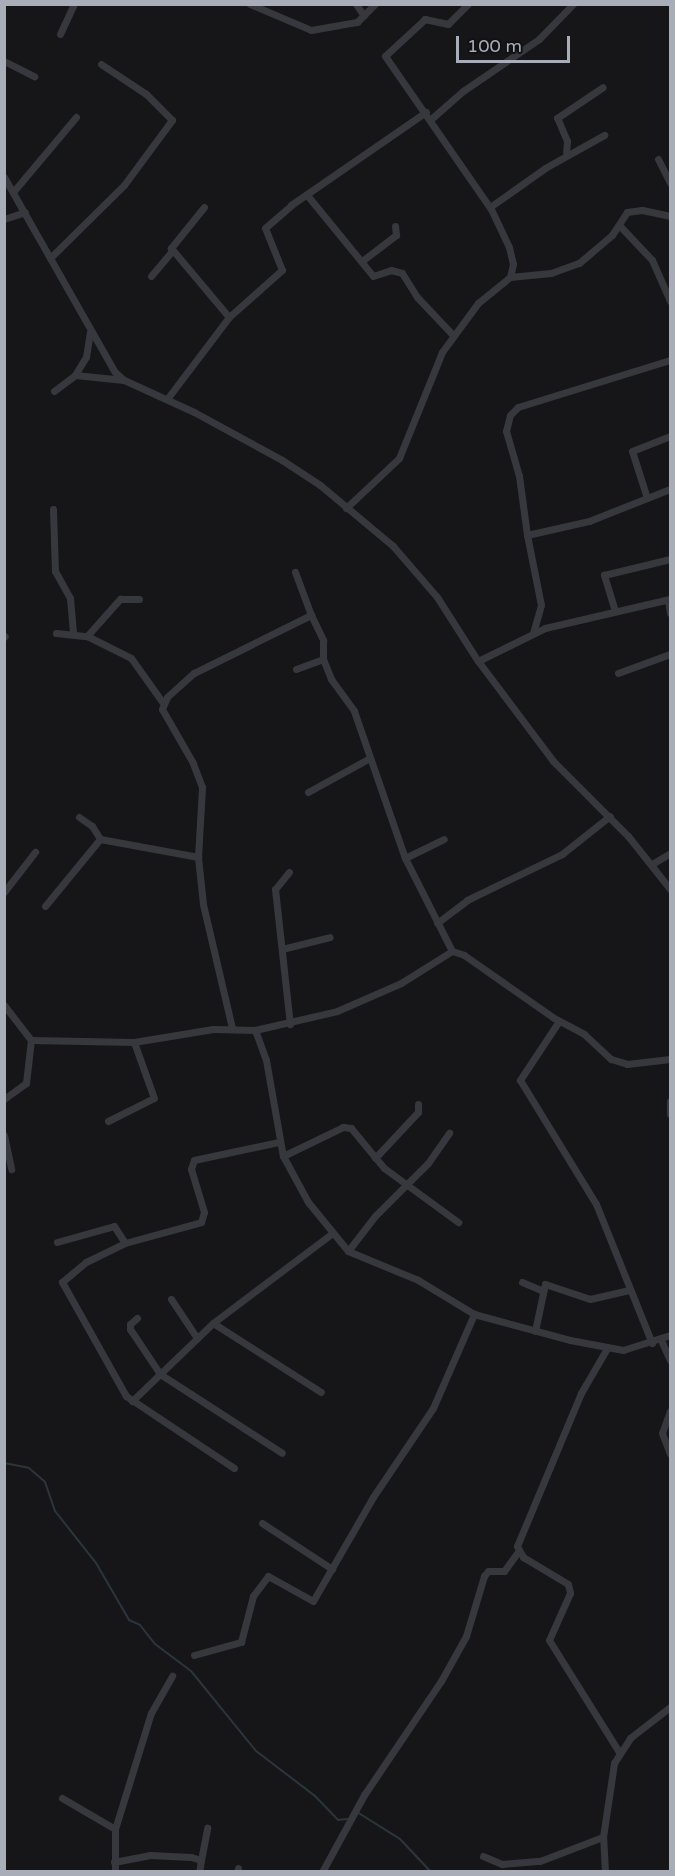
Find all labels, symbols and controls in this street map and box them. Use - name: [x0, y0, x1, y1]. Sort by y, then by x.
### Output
- scale bar: [459, 24, 573, 62]
- text: 100 m: [467, 35, 522, 57]

